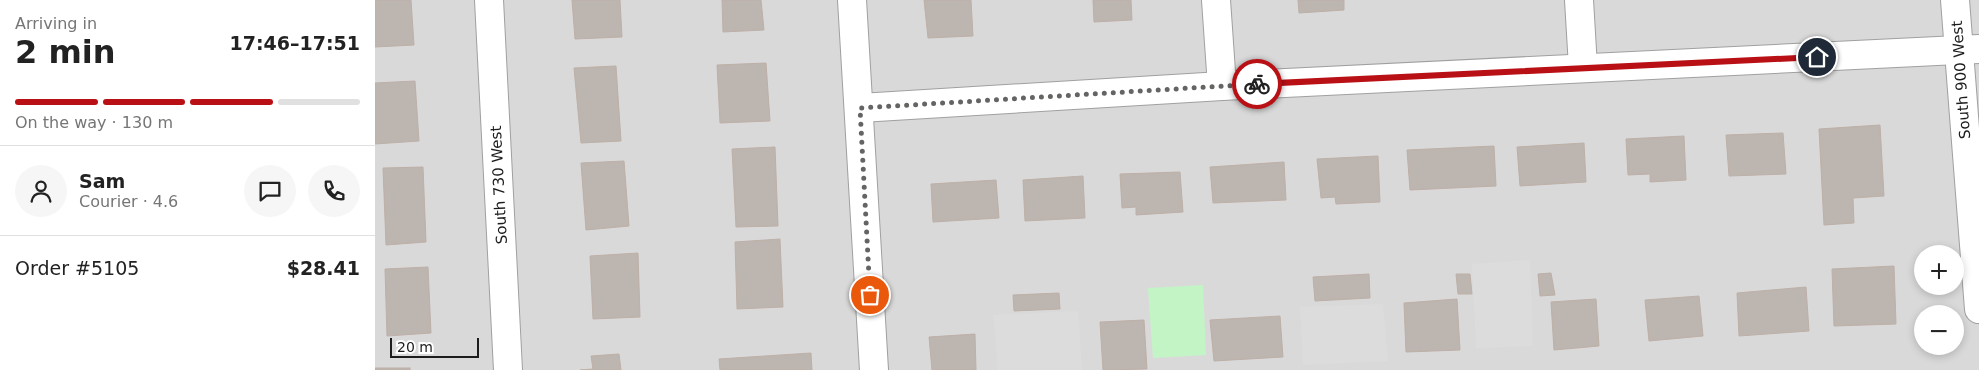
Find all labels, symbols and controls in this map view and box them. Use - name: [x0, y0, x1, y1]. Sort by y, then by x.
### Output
- text: Arriving in: [15, 14, 97, 33]
- street label: South 900 West: [1948, 20, 1974, 140]
- text: 17:46–17:51: [230, 32, 360, 54]
- text: 2 min: [15, 33, 116, 71]
- pin: [1796, 36, 1838, 78]
- icon: home: [1803, 43, 1831, 71]
- courier: [1232, 59, 1282, 109]
- icon: bike: [1243, 70, 1271, 98]
- text: On the way · 130 m: [15, 113, 173, 132]
- street label: South 730 West: [487, 125, 511, 245]
- button: person: [15, 165, 67, 217]
- button: chat: [244, 165, 296, 217]
- button: phone: [308, 165, 360, 217]
- text: Sam: [79, 170, 125, 192]
- text: Courier · 4.6: [79, 192, 178, 211]
- map controls: [1914, 245, 1964, 355]
- button: +: [1914, 245, 1964, 295]
- text: Order #5105: [15, 257, 139, 279]
- text: $28.41: [287, 257, 360, 279]
- pin: [849, 274, 891, 316]
- icon: bag: [856, 281, 884, 309]
- button: −: [1914, 305, 1964, 355]
- scale bar: [390, 335, 479, 358]
- text: 20 m: [397, 339, 433, 355]

